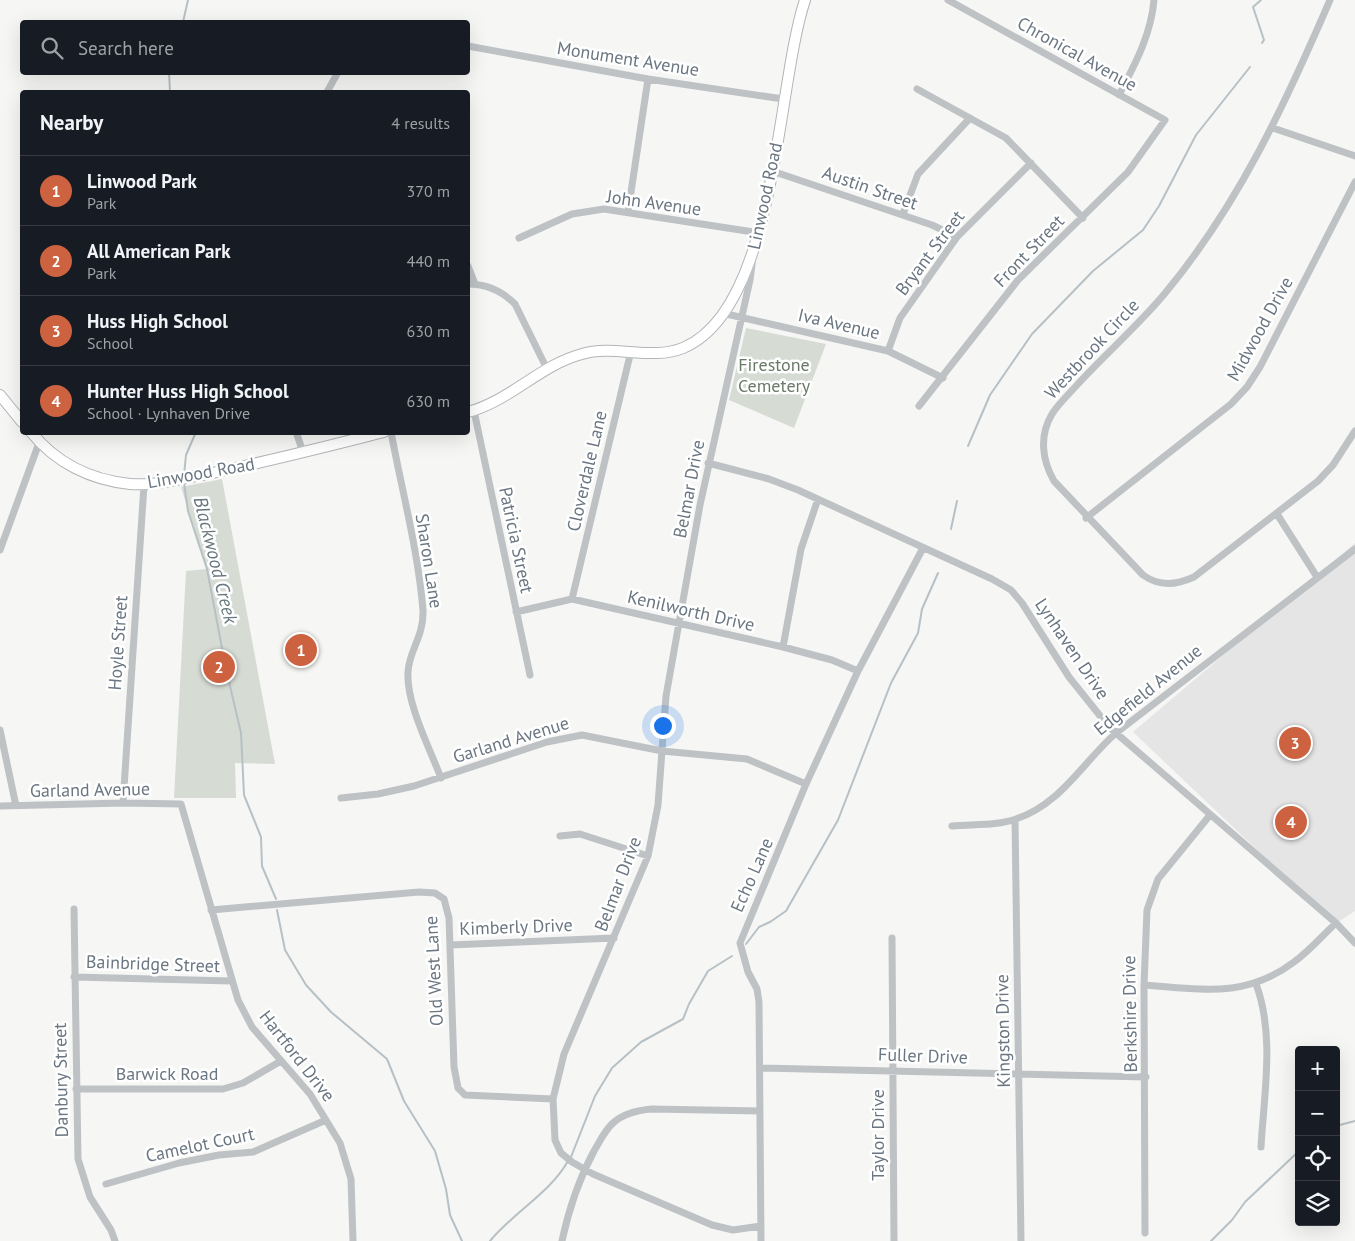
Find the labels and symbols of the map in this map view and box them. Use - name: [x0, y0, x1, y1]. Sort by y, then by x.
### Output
- street label: Chronical Avenue: [1013, 11, 1141, 96]
- street label: Monument Avenue: [555, 36, 701, 81]
- street label: Linwood Road: [742, 140, 787, 252]
- street label: Austin Street: [819, 160, 921, 215]
- street label: John Avenue: [604, 184, 703, 221]
- street label: Bryant Street: [890, 206, 969, 300]
- street label: Front Street: [988, 210, 1069, 292]
- street label: Midwood Drive: [1221, 272, 1298, 385]
- street label: Westbrook Circle: [1039, 294, 1144, 404]
- street label: Iva Avenue: [796, 303, 882, 344]
- park label: Firestone Cemetery: [738, 353, 811, 397]
- street label: Cloverdale Lane: [561, 408, 612, 534]
- street label: Belmar Drive: [668, 438, 709, 540]
- street label: Linwood Road: [145, 452, 257, 493]
- street label: Patricia Street: [494, 485, 539, 595]
- water label: Blackwood Creek: [189, 494, 244, 627]
- street label: Sharon Lane: [411, 512, 448, 610]
- street label: Kenilworth Drive: [625, 585, 757, 636]
- street label: Lynhaven Drive: [1030, 594, 1115, 704]
- street label: Hoyle Street: [103, 595, 132, 691]
- pin: 1: [285, 631, 317, 669]
- street label: Edgefield Avenue: [1089, 639, 1206, 740]
- pin: 2: [203, 648, 235, 686]
- street label: Garland Avenue: [450, 711, 572, 768]
- your location: [650, 713, 676, 739]
- pin: 3: [1279, 724, 1311, 762]
- street label: Garland Avenue: [30, 777, 150, 802]
- pin: 4: [1275, 803, 1307, 841]
- street label: Belmar Drive: [589, 833, 646, 934]
- street label: Echo Lane: [725, 834, 778, 916]
- street label: Kimberly Drive: [459, 913, 573, 940]
- street label: Old West Lane: [419, 915, 448, 1027]
- street label: Bainbridge Street: [86, 950, 220, 977]
- street label: Berkshire Drive: [1117, 955, 1142, 1073]
- street label: Kingston Drive: [990, 974, 1015, 1088]
- street label: Hartford Drive: [254, 1005, 340, 1106]
- street label: Danbury Street: [48, 1023, 73, 1138]
- street label: Fuller Drive: [878, 1042, 968, 1069]
- street label: Barwick Road: [116, 1062, 218, 1085]
- street label: Taylor Drive: [866, 1089, 889, 1181]
- street label: Camelot Court: [144, 1122, 256, 1167]

